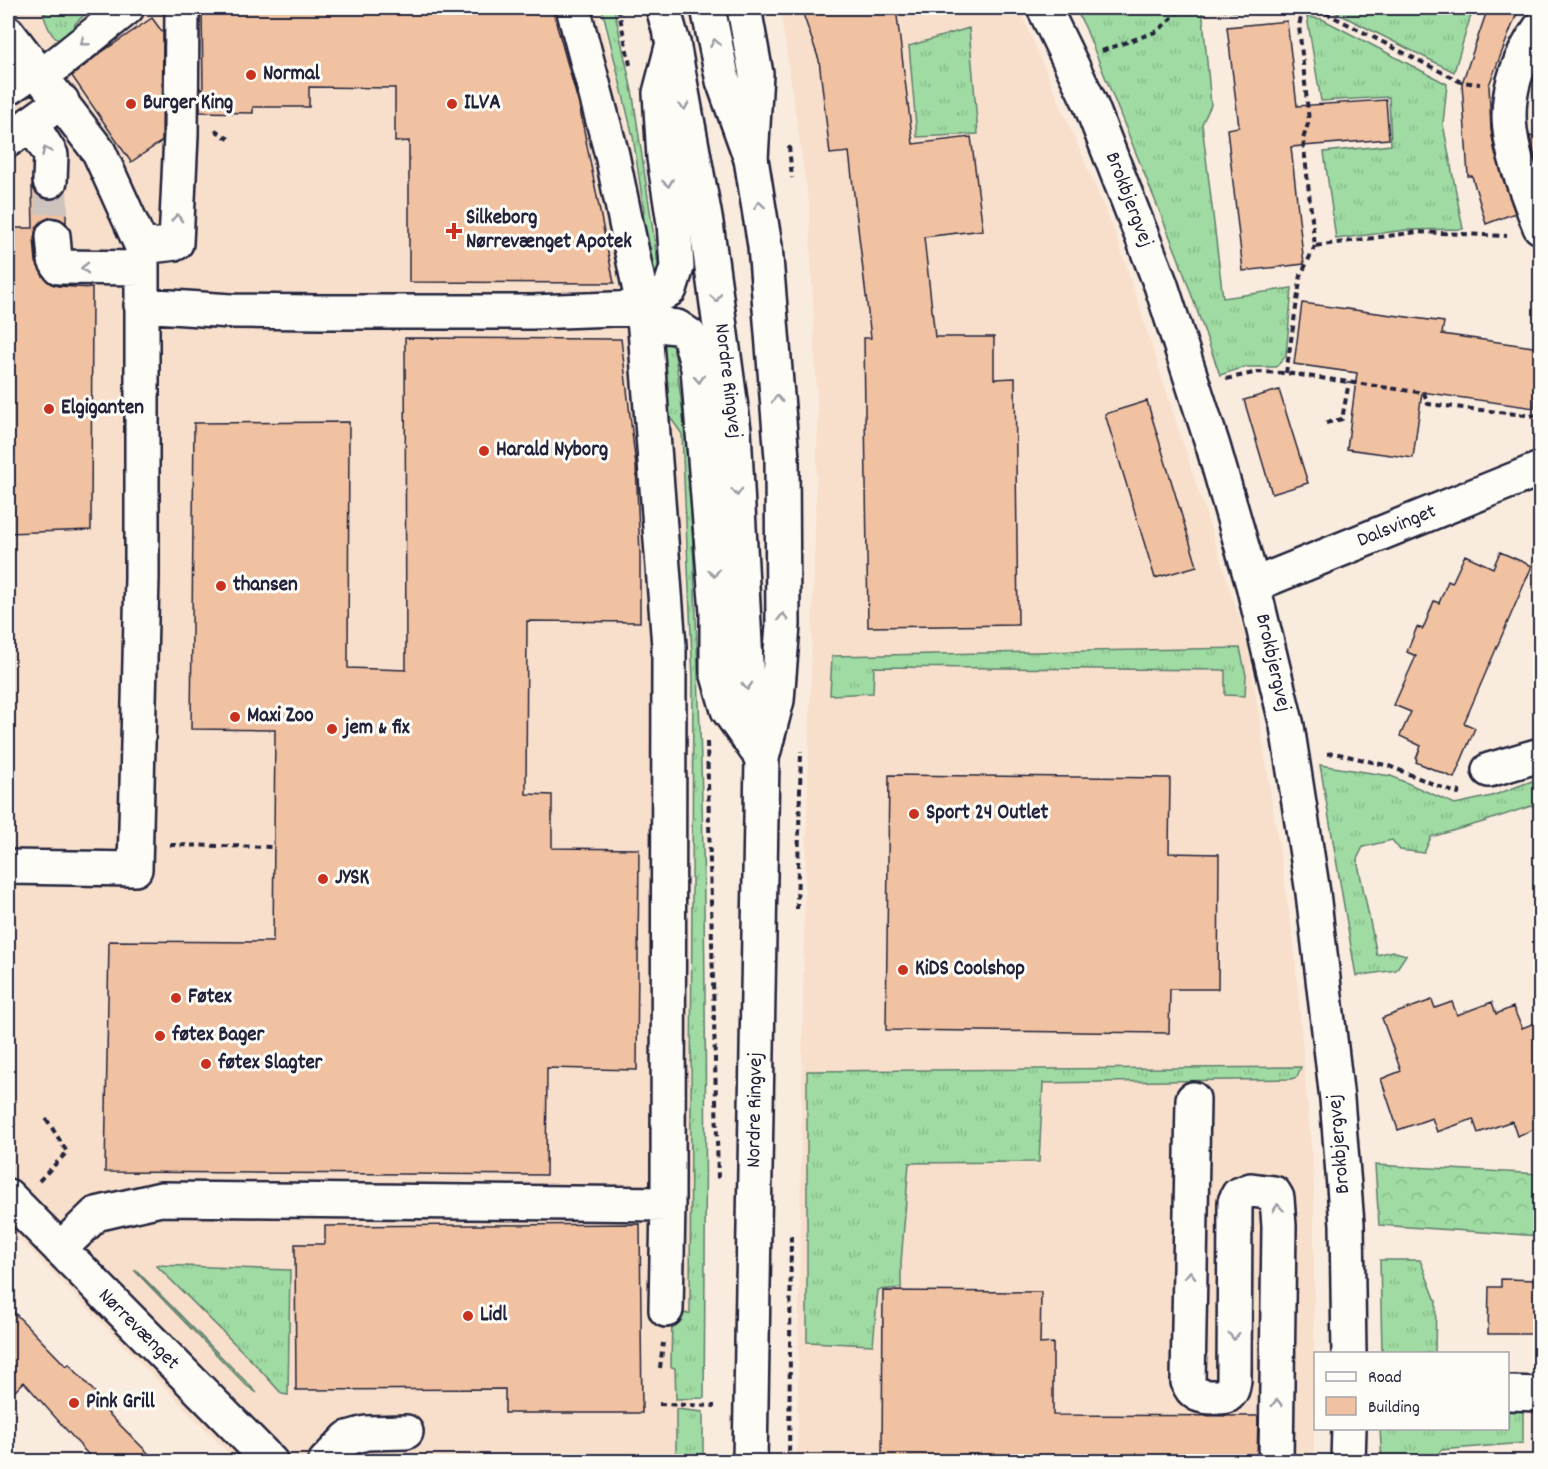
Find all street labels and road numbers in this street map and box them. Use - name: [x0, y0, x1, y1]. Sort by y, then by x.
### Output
- street label: Brokbjergvej: [1096, 148, 1160, 252]
- street label: Nordre Ringvej: [705, 322, 749, 440]
- street label: Dalsvinget: [1353, 497, 1441, 556]
- street label: Brokbjergvej: [1246, 611, 1298, 715]
- street label: Nordre Ringvej: [740, 1052, 772, 1168]
- street label: Brokbjergvej: [1321, 1093, 1359, 1195]
- street label: Nørrevænget: [90, 1282, 186, 1378]

